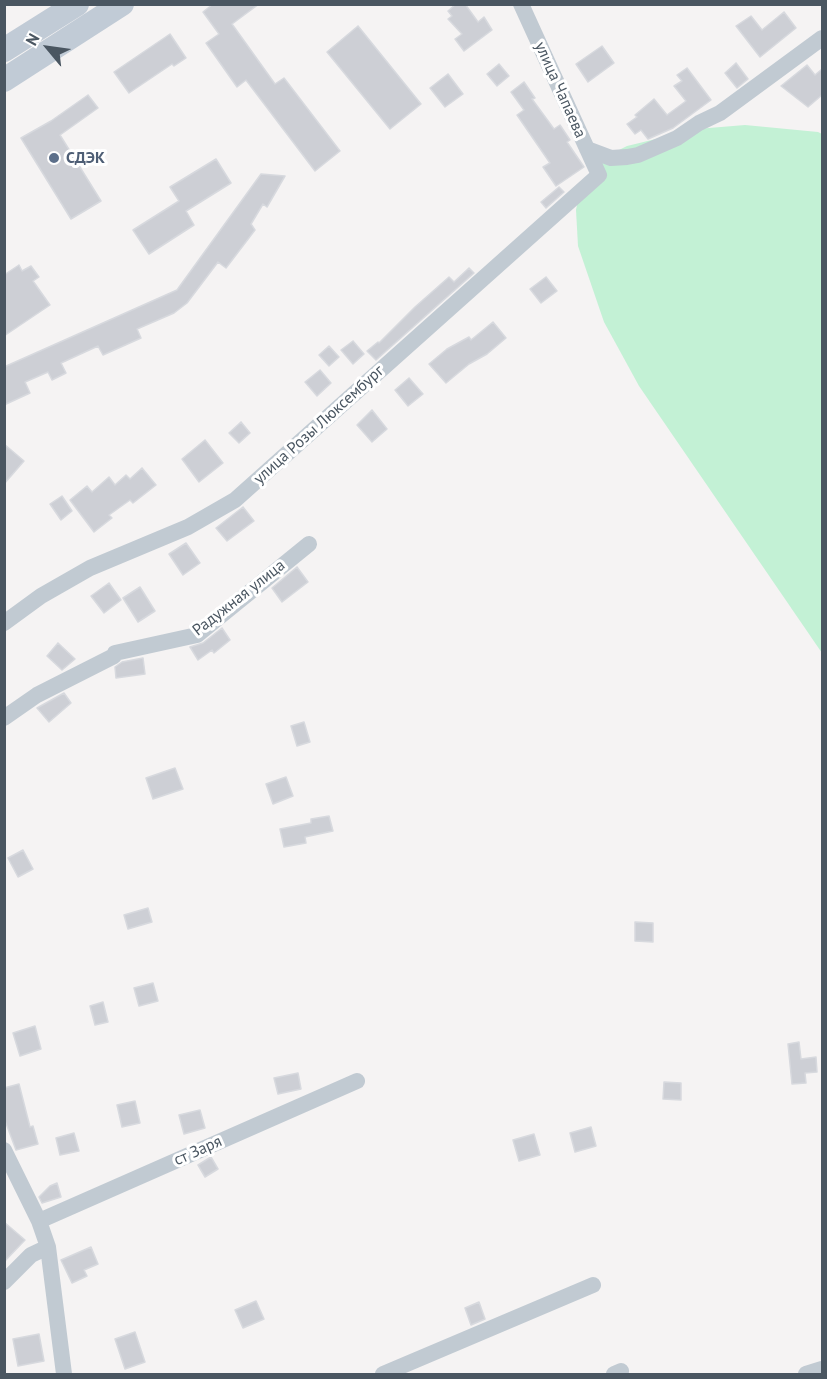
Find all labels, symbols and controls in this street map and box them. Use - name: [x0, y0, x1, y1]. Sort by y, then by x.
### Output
- north arrow: [18, 18, 78, 78]
- text: N: [21, 30, 44, 49]
- street label: улица Чапаева: [530, 39, 590, 141]
- place label: СДЭК: [66, 148, 105, 168]
- marker: СДЭК: [47, 151, 61, 165]
- street label: улица Розы Люксембург: [250, 361, 388, 489]
- street label: Радужная улица: [189, 556, 289, 640]
- street label: ст Заря: [171, 1132, 225, 1170]

